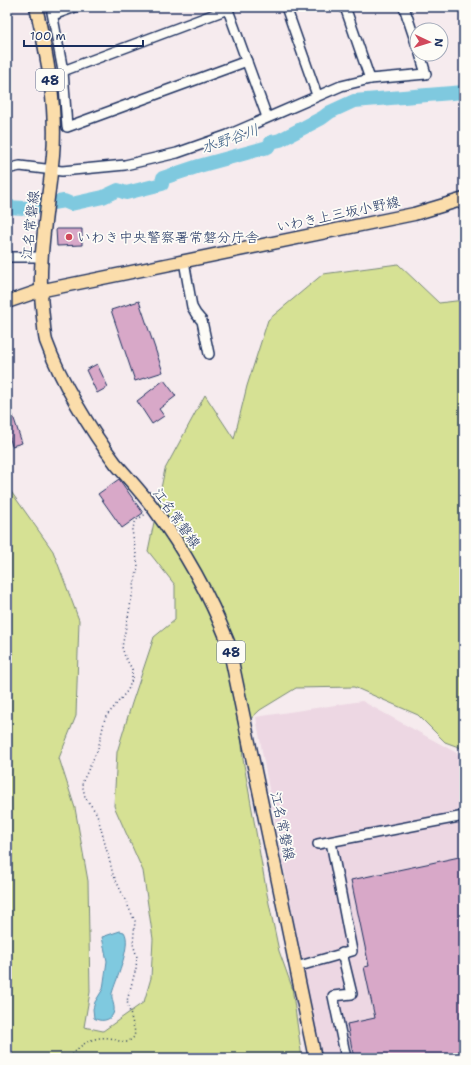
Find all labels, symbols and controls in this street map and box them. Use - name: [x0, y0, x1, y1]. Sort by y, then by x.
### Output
- scale bar: [24, 22, 143, 48]
- north arrow: [409, 22, 449, 62]
- text: 100 m: [30, 28, 66, 44]
- text: N: [431, 38, 446, 48]
- road number: 48: [36, 69, 64, 91]
- water label: 水野谷川: [198, 120, 262, 158]
- street label: 江名常磐線: [17, 189, 43, 261]
- street label: いわき上三坂小野線: [275, 192, 401, 236]
- place label: いわき中央警察署常磐分庁舎: [77, 228, 259, 246]
- marker: いわき中央警察署常磐分庁舎: [64, 232, 74, 242]
- street label: 江名常磐線: [149, 484, 205, 552]
- road number: 48: [217, 641, 245, 663]
- street label: 江名常磐線: [267, 790, 299, 862]

